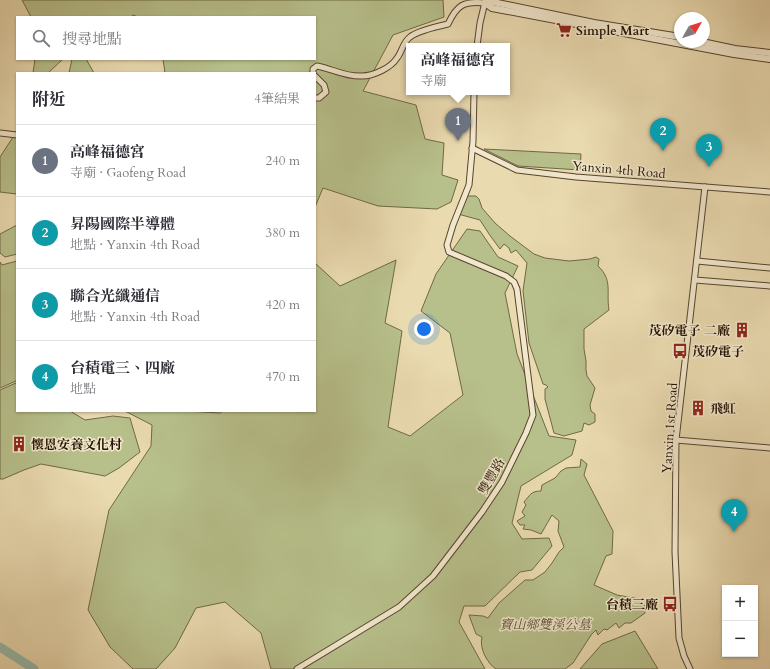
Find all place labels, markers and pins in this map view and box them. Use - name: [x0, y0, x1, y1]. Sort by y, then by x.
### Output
- supermarket icon: Simple Mart: [555, 21, 573, 39]
- place label: Simple Mart: [576, 22, 649, 40]
- pin: 1: [445, 108, 471, 141]
- pin: 2: [650, 118, 676, 151]
- pin: 3: [696, 134, 722, 167]
- building icon: 茂矽電子 二廠: [733, 321, 751, 339]
- place label: 茂矽電子 二廠: [649, 322, 730, 340]
- bus stop icon: 茂矽電子: [671, 342, 689, 360]
- place label: 茂矽電子: [692, 343, 744, 361]
- building icon: 飛虹: [689, 399, 707, 417]
- place label: 飛虹: [710, 400, 736, 418]
- building icon: 懷恩安養文化村: [10, 435, 28, 453]
- place label: 懷恩安養文化村: [31, 436, 122, 454]
- pin: 4: [721, 499, 747, 532]
- bus stop icon: 台積三廠: [661, 595, 679, 613]
- place label: 台積三廠: [606, 596, 658, 614]

